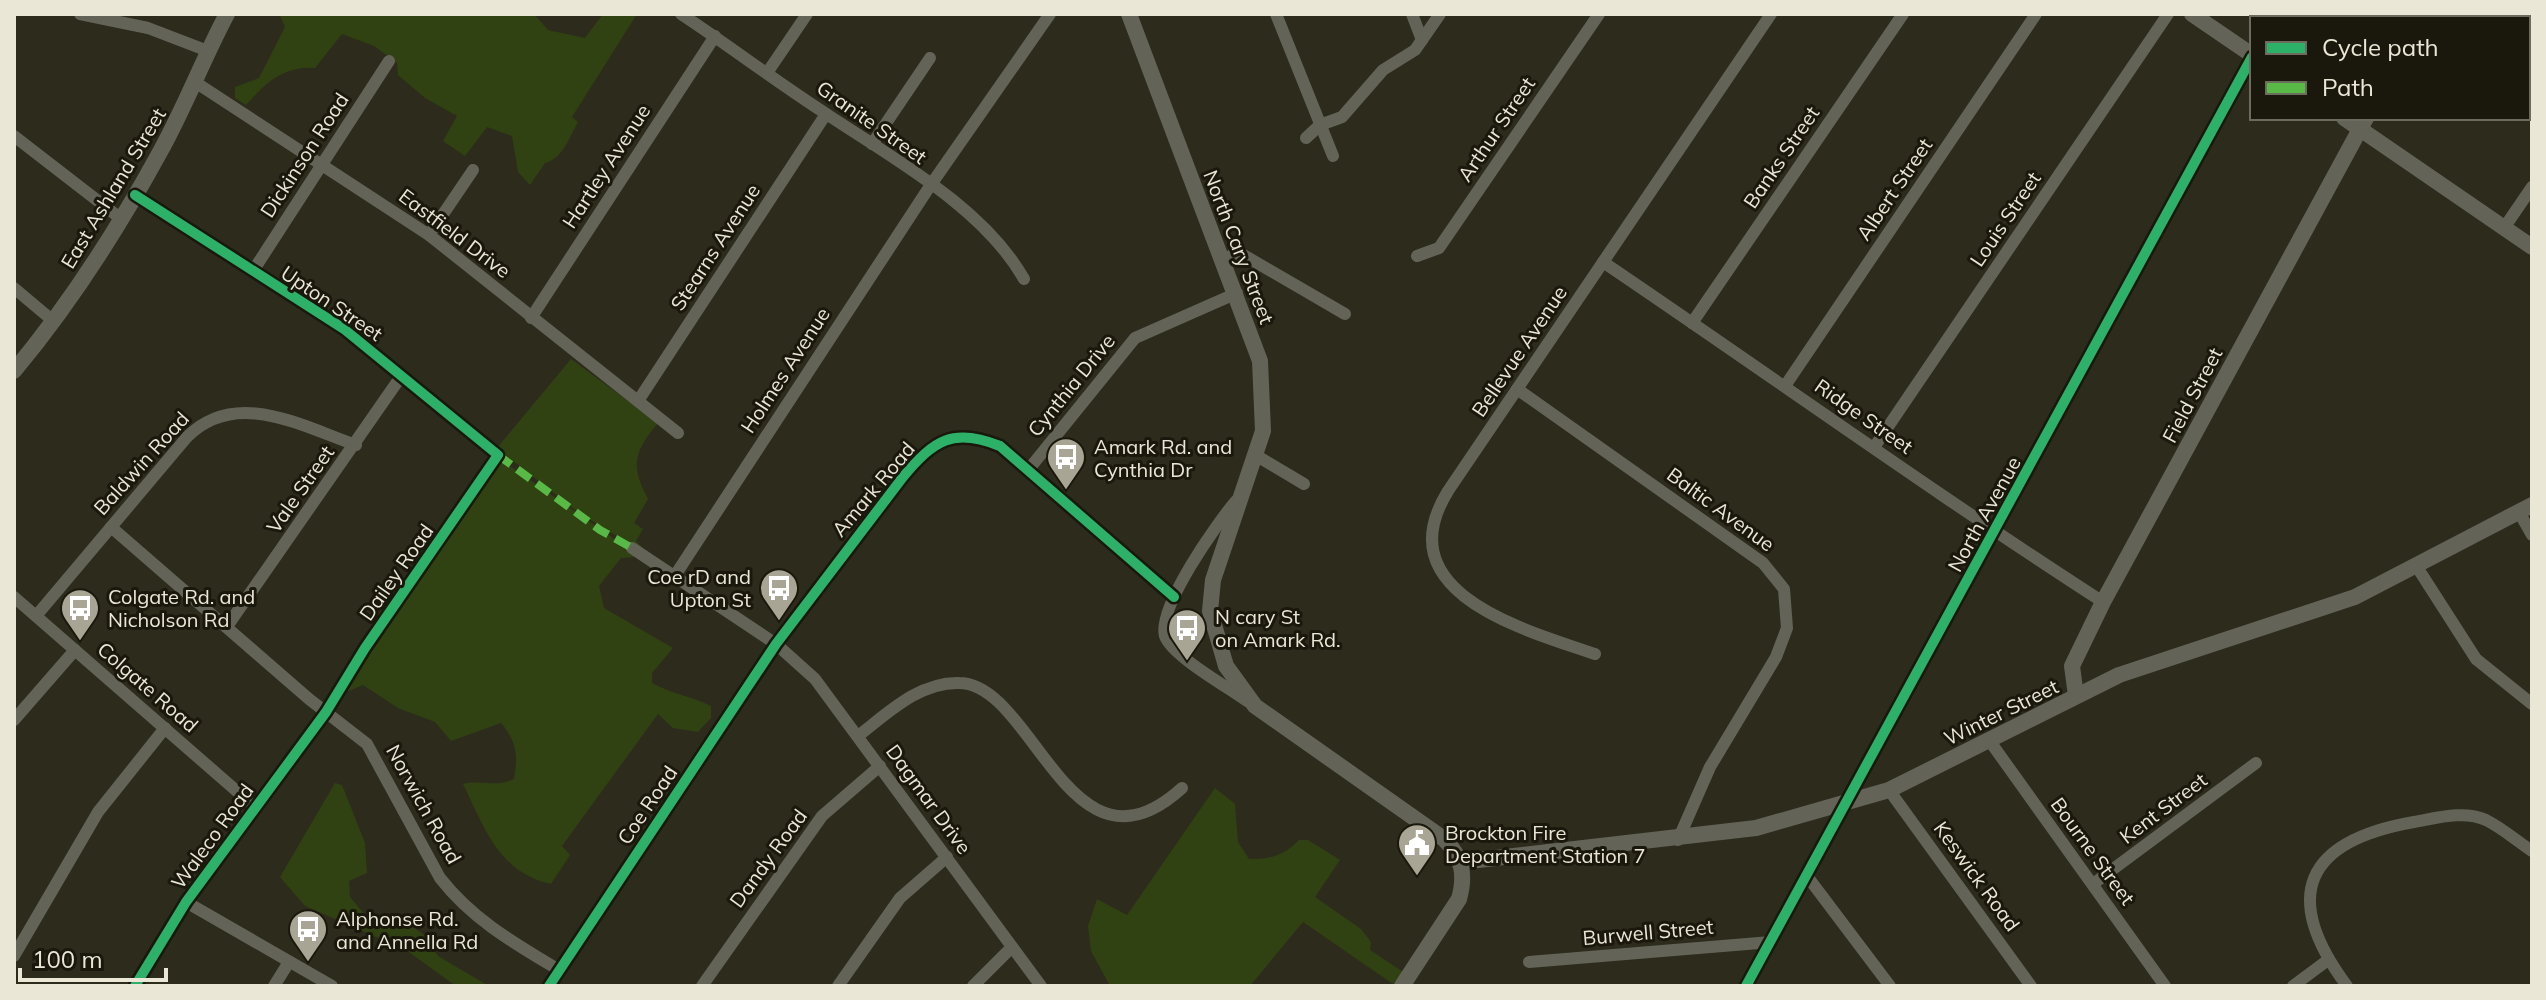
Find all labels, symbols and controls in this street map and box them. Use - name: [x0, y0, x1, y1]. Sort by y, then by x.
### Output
- legend: [2250, 16, 2530, 120]
- text: Cycle path: [2322, 32, 2439, 62]
- street label: Arthur Street: [1452, 72, 1540, 186]
- text: Path: [2322, 72, 2374, 102]
- street label: Granite Street: [812, 75, 932, 169]
- street label: Dickinson Road: [254, 88, 354, 222]
- street label: Hartley Avenue: [557, 99, 655, 233]
- street label: Banks Street: [1738, 101, 1824, 213]
- street label: East Ashland Street: [55, 103, 171, 273]
- street label: Albert Street: [1851, 133, 1937, 245]
- street label: North Cary Street: [1198, 167, 1280, 327]
- street label: Louis Street: [1964, 167, 2046, 271]
- street label: Stearns Avenue: [665, 179, 765, 315]
- street label: Eastfield Drive: [394, 183, 516, 283]
- street label: Upton Street: [276, 260, 388, 346]
- street label: Bellevue Avenue: [1466, 281, 1572, 421]
- street label: Holmes Avenue: [735, 302, 835, 438]
- street label: Cynthia Drive: [1022, 329, 1120, 441]
- street label: Field Street: [2157, 343, 2227, 447]
- street label: Ridge Street: [1810, 373, 1918, 459]
- street label: Baldwin Road: [88, 406, 194, 520]
- place label: Amark Rd. and Cynthia Dr: [1094, 434, 1232, 482]
- bus stop icon: Amark Rd. and Cynthia Dr: [1045, 436, 1087, 491]
- street label: Amark Road: [826, 437, 920, 541]
- street label: Vale Street: [261, 440, 339, 538]
- street label: North Avenue: [1942, 452, 2026, 576]
- street label: Baltic Avenue: [1662, 462, 1780, 556]
- street label: Dailey Road: [354, 519, 438, 625]
- place label: Coe rD and Upton St: [647, 564, 751, 612]
- bus stop icon: Coe rD and Upton St: [758, 567, 800, 622]
- place label: Colgate Rd. and Nicholson Rd: [108, 584, 255, 632]
- bus stop icon: Colgate Rd. and Nicholson Rd: [59, 587, 101, 642]
- place label: N cary St on Amark Rd.: [1215, 604, 1341, 652]
- bus stop icon: N cary St on Amark Rd.: [1166, 607, 1208, 662]
- street label: Colgate Road: [93, 636, 203, 738]
- street label: Winter Street: [1940, 674, 2062, 750]
- street label: Dagmar Drive: [881, 739, 977, 859]
- street label: Norwich Road: [381, 740, 467, 868]
- street label: Coe Road: [612, 761, 682, 849]
- street label: Kent Street: [2115, 767, 2211, 849]
- street label: Waleco Road: [165, 778, 259, 894]
- street label: Bourne Street: [2046, 792, 2140, 910]
- street label: Dandy Road: [724, 804, 812, 912]
- street label: Keswick Road: [1929, 816, 2025, 936]
- place label: Brockton Fire Department Station 7: [1445, 820, 1646, 868]
- public building icon: Brockton Fire Department Station 7: [1396, 822, 1438, 877]
- place label: Alphonse Rd. and Annella Rd: [336, 906, 478, 954]
- bus stop icon: Alphonse Rd. and Annella Rd: [287, 908, 329, 963]
- street label: Burwell Street: [1582, 914, 1714, 950]
- scale bar: [20, 932, 166, 982]
- text: 100 m: [32, 944, 103, 974]

